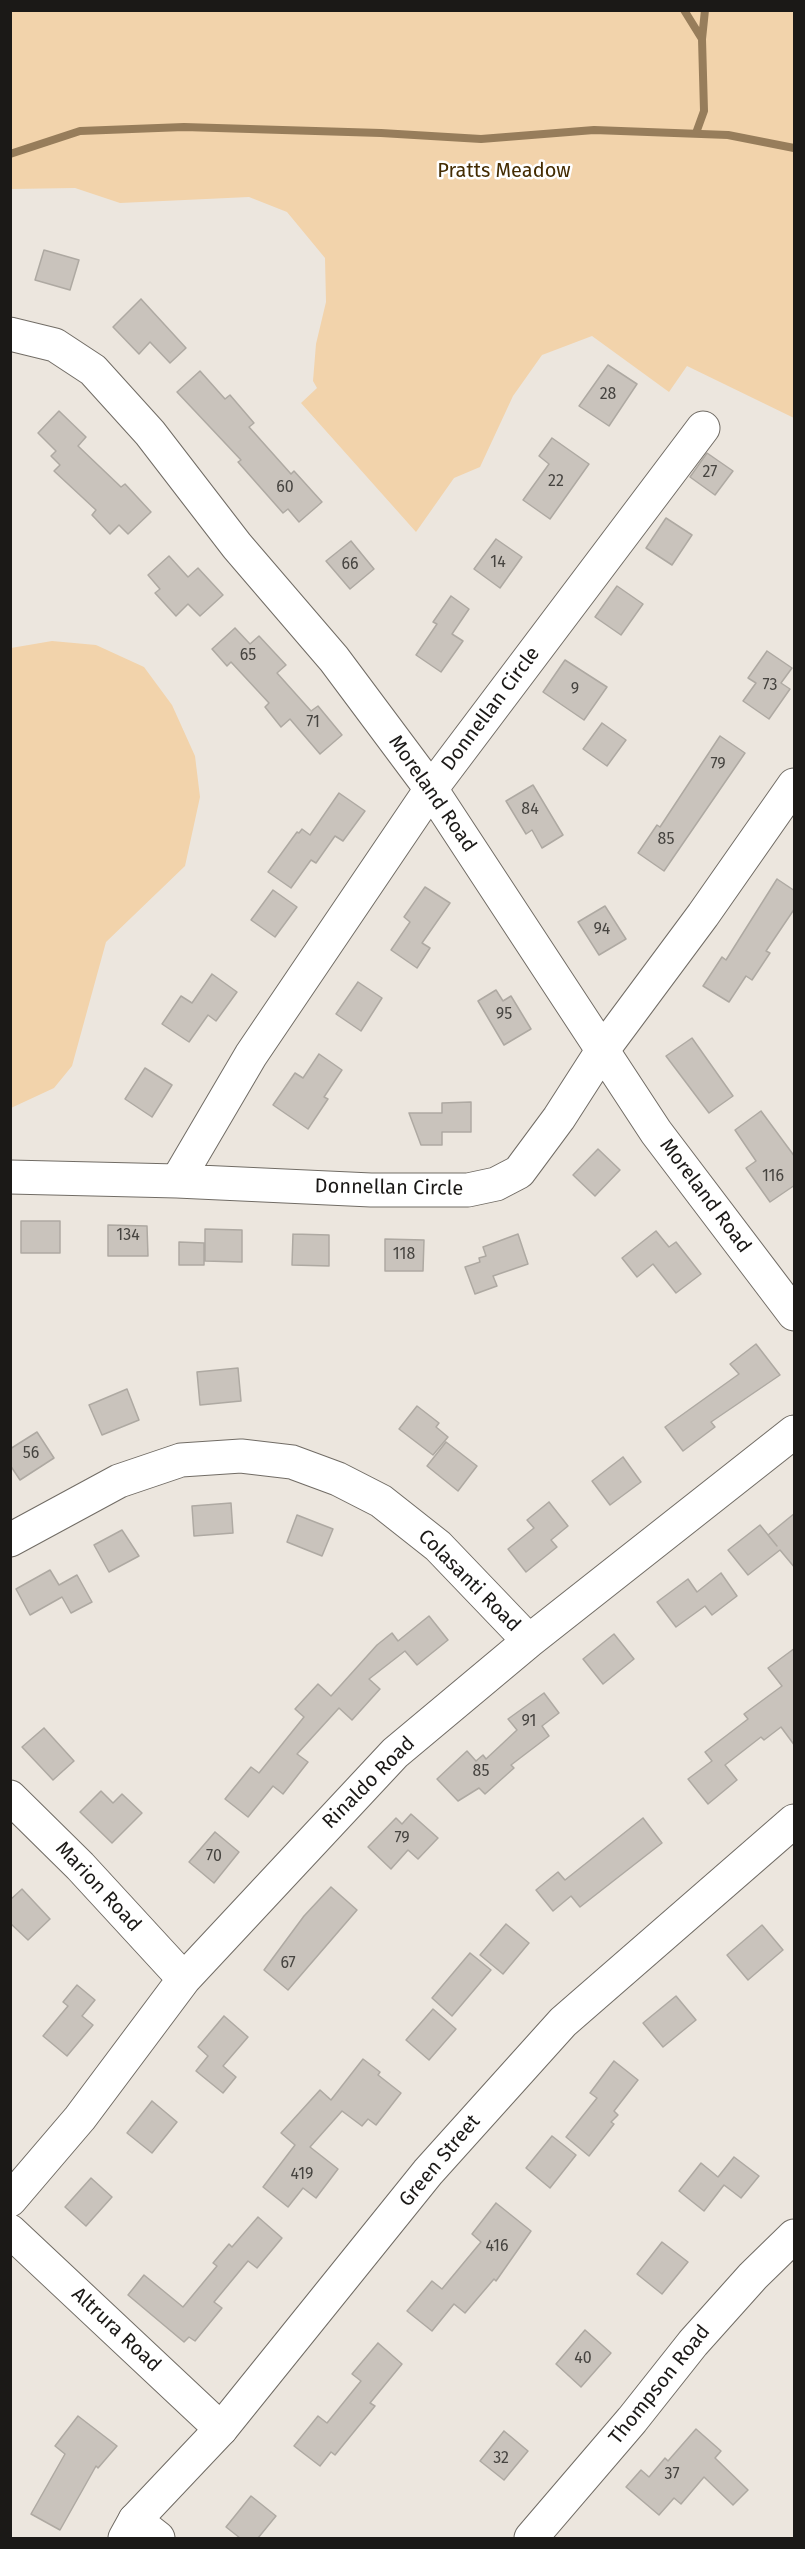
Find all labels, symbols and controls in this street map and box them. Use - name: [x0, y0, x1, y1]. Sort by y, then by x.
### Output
- park label: Pratts Meadow: [437, 159, 571, 183]
- house number: 28: [600, 385, 616, 405]
- house number: 27: [703, 463, 717, 483]
- house number: 22: [548, 472, 564, 492]
- house number: 60: [276, 478, 294, 498]
- house number: 14: [490, 553, 506, 573]
- house number: 66: [341, 555, 359, 575]
- street label: Donnellan Circle: [437, 642, 545, 776]
- house number: 65: [240, 646, 256, 666]
- house number: 73: [763, 676, 777, 696]
- house number: 9: [571, 680, 579, 700]
- house number: 71: [306, 713, 320, 733]
- street label: Moreland Road: [383, 731, 481, 857]
- house number: 79: [710, 755, 726, 775]
- house number: 84: [521, 800, 539, 820]
- house number: 85: [658, 830, 674, 850]
- house number: 94: [594, 920, 610, 940]
- house number: 95: [496, 1005, 512, 1025]
- street label: Moreland Road: [654, 1134, 756, 1258]
- house number: 116: [762, 1167, 784, 1187]
- street label: Donnellan Circle: [315, 1175, 463, 1201]
- house number: 134: [116, 1226, 140, 1246]
- house number: 118: [393, 1245, 415, 1265]
- house number: 56: [23, 1444, 39, 1464]
- street label: Colasanti Road: [413, 1525, 525, 1637]
- house number: 91: [521, 1712, 537, 1732]
- street label: Rinaldo Road: [318, 1732, 420, 1834]
- house number: 85: [473, 1762, 489, 1782]
- house number: 79: [394, 1829, 410, 1849]
- street label: Marion Road: [50, 1837, 146, 1937]
- house number: 70: [206, 1847, 222, 1867]
- house number: 67: [280, 1954, 296, 1974]
- street label: Green Street: [395, 2110, 485, 2212]
- house number: 419: [291, 2165, 313, 2185]
- house number: 416: [485, 2237, 509, 2257]
- street label: Altrura Road: [66, 2283, 166, 2377]
- street label: Thompson Road: [604, 2320, 716, 2450]
- house number: 40: [574, 2349, 592, 2369]
- house number: 32: [493, 2449, 509, 2469]
- house number: 37: [664, 2465, 680, 2485]

